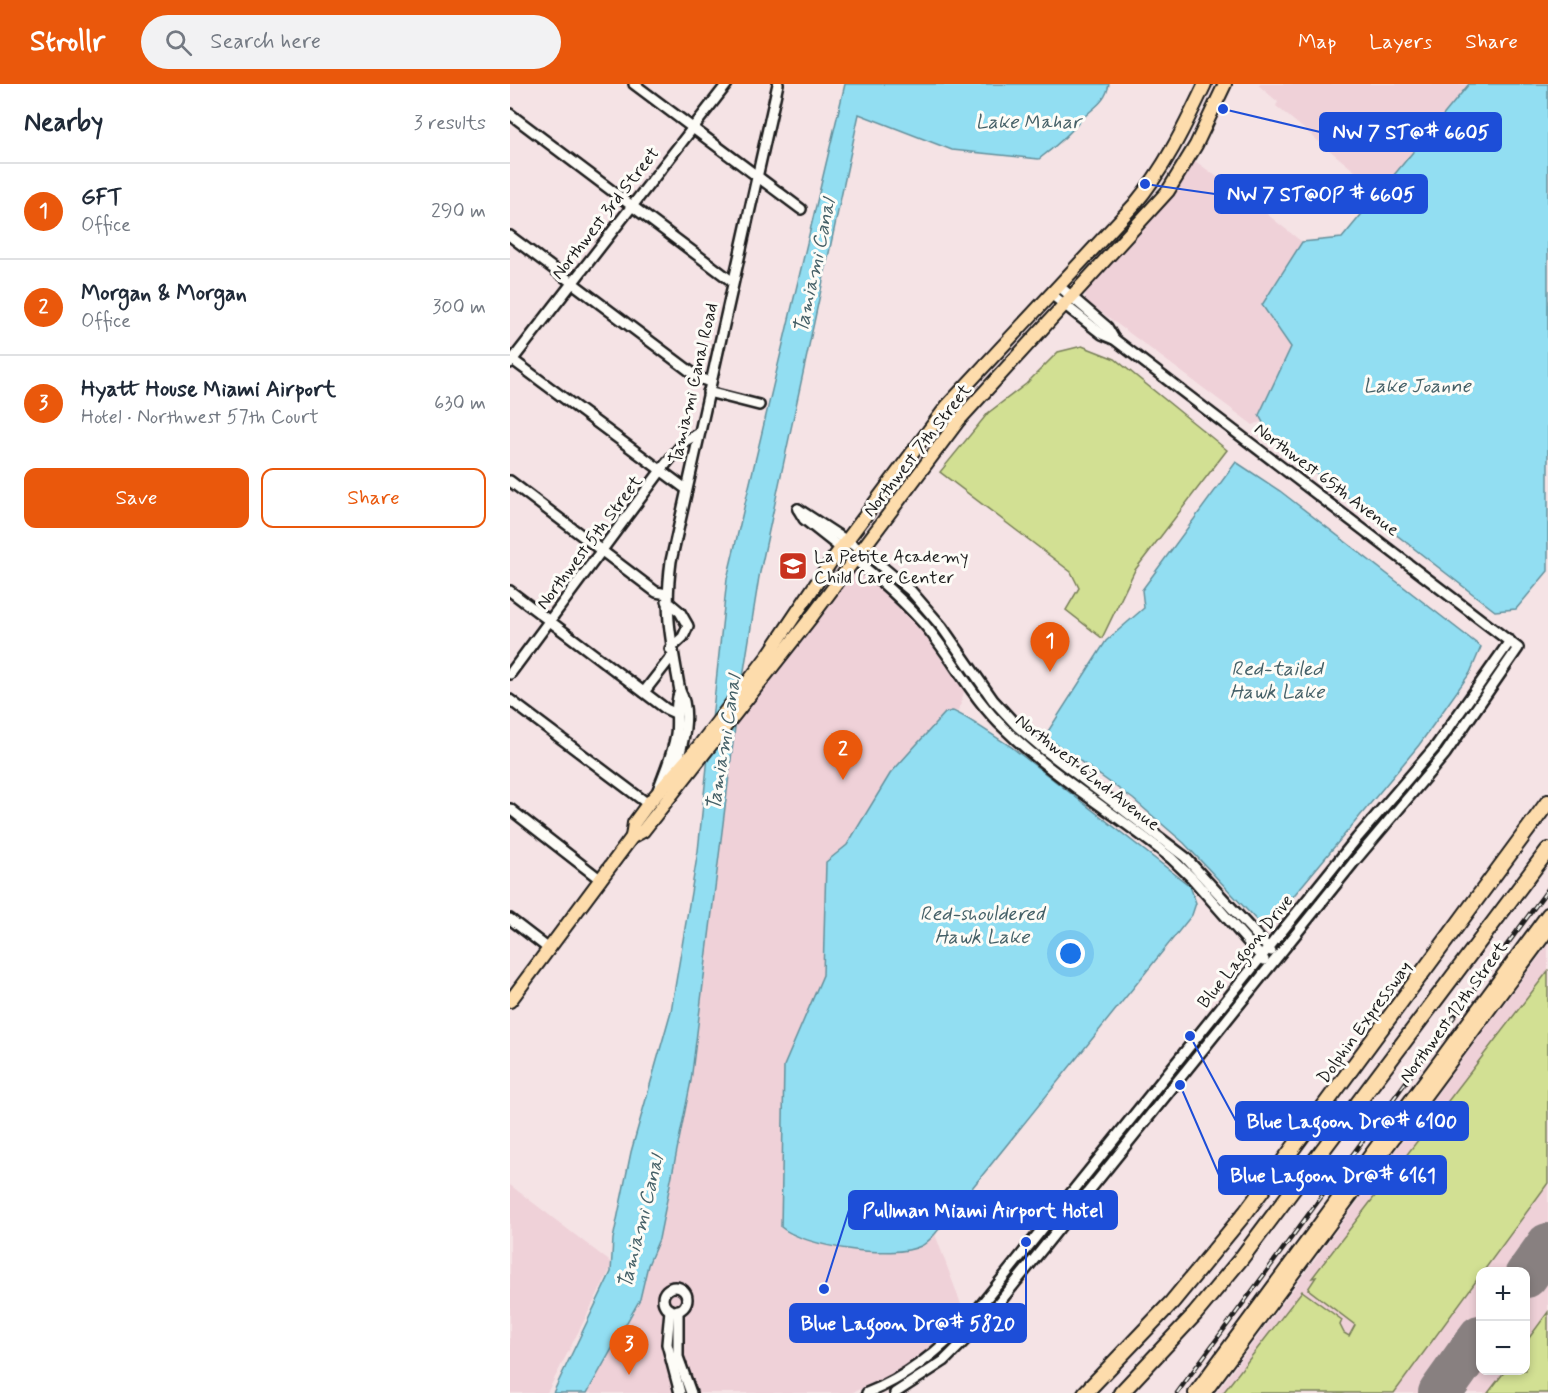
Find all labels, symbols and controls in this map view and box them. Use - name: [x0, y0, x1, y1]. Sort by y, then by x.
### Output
- search box: [141, 15, 561, 69]
- text: Strollr: [30, 24, 105, 61]
- icon: search: [162, 26, 195, 59]
- text: Search here: [210, 28, 321, 56]
- text: Map: [1298, 28, 1336, 56]
- text: Layers: [1369, 28, 1432, 56]
- text: Share: [1465, 28, 1518, 56]
- text: Nearby: [24, 106, 103, 140]
- water label: Lake Mahar: [975, 109, 1083, 136]
- text: 3 results: [414, 110, 486, 137]
- callout: NW 7 ST@# 6605: [1320, 113, 1501, 151]
- text: NW 7 ST@# 6605: [1332, 120, 1490, 147]
- street label: Northwest 3rd Street: [546, 142, 665, 285]
- callout: NW 7 ST@OP # 6605: [1215, 175, 1427, 213]
- text: NW 7 ST@OP # 6605: [1227, 182, 1415, 209]
- text: GFT: [81, 184, 123, 212]
- water label: Tamiami Canal: [788, 194, 844, 336]
- text: 1: [39, 198, 48, 225]
- text: 290 m: [431, 198, 486, 225]
- text: Office: [81, 212, 131, 239]
- text: Morgan & Morgan: [81, 280, 247, 308]
- text: 2: [39, 294, 48, 321]
- text: 300 m: [432, 294, 486, 321]
- street label: Tamiami Canal Road: [664, 301, 724, 466]
- text: Office: [81, 308, 131, 335]
- water label: Lake Joanne: [1363, 373, 1472, 400]
- text: Hyatt House Miami Airport: [81, 376, 336, 404]
- street label: Northwest 7th Street: [858, 379, 978, 522]
- text: 3: [39, 390, 48, 417]
- text: 630 m: [434, 390, 486, 417]
- text: Hotel · Northwest 57th Court: [81, 404, 319, 431]
- street label: Northwest 65th Avenue: [1249, 417, 1404, 542]
- button: Save: [24, 468, 249, 528]
- button: Share: [261, 468, 486, 528]
- street label: Northwest 5th Street: [531, 470, 649, 615]
- place label: La Petite Academy Child Care Center: [814, 545, 968, 590]
- school or university icon: La Petite Academy Child Care Center: [777, 550, 809, 582]
- pin: 1: [1030, 622, 1070, 672]
- water label: Red-tailed Hawk Lake: [1230, 656, 1325, 706]
- water label: Tamiami Canal: [700, 671, 749, 813]
- street label: Northwest 62nd Avenue: [1010, 709, 1165, 837]
- pin: 2: [824, 730, 862, 780]
- street label: Blue Lagoon Drive: [1192, 890, 1301, 1015]
- water label: Red-shouldered Hawk Lake: [920, 901, 1047, 951]
- street label: Northwest 12th Street: [1394, 937, 1514, 1088]
- your location: [1056, 939, 1085, 968]
- street label: Dolphin Expressway: [1312, 956, 1418, 1089]
- callout: Blue Lagoon Dr@# 6100: [1236, 1102, 1468, 1140]
- text: Blue Lagoon Dr@# 6100: [1247, 1109, 1457, 1138]
- water label: Tamiami Canal: [612, 1150, 672, 1292]
- callout: Blue Lagoon Dr@# 6161: [1219, 1156, 1446, 1194]
- text: Blue Lagoon Dr@# 6161: [1230, 1163, 1436, 1192]
- callout: Pullman Miami Airport Hotel: [849, 1191, 1117, 1229]
- text: Pullman Miami Airport Hotel: [862, 1198, 1104, 1225]
- map controls: [1476, 1267, 1530, 1375]
- button: +: [1476, 1267, 1530, 1321]
- callout: Blue Lagoon Dr@# 5820: [790, 1304, 1026, 1342]
- text: Blue Lagoon Dr@# 5820: [801, 1311, 1015, 1340]
- button: −: [1476, 1321, 1530, 1375]
- pin: 3: [610, 1326, 648, 1375]

